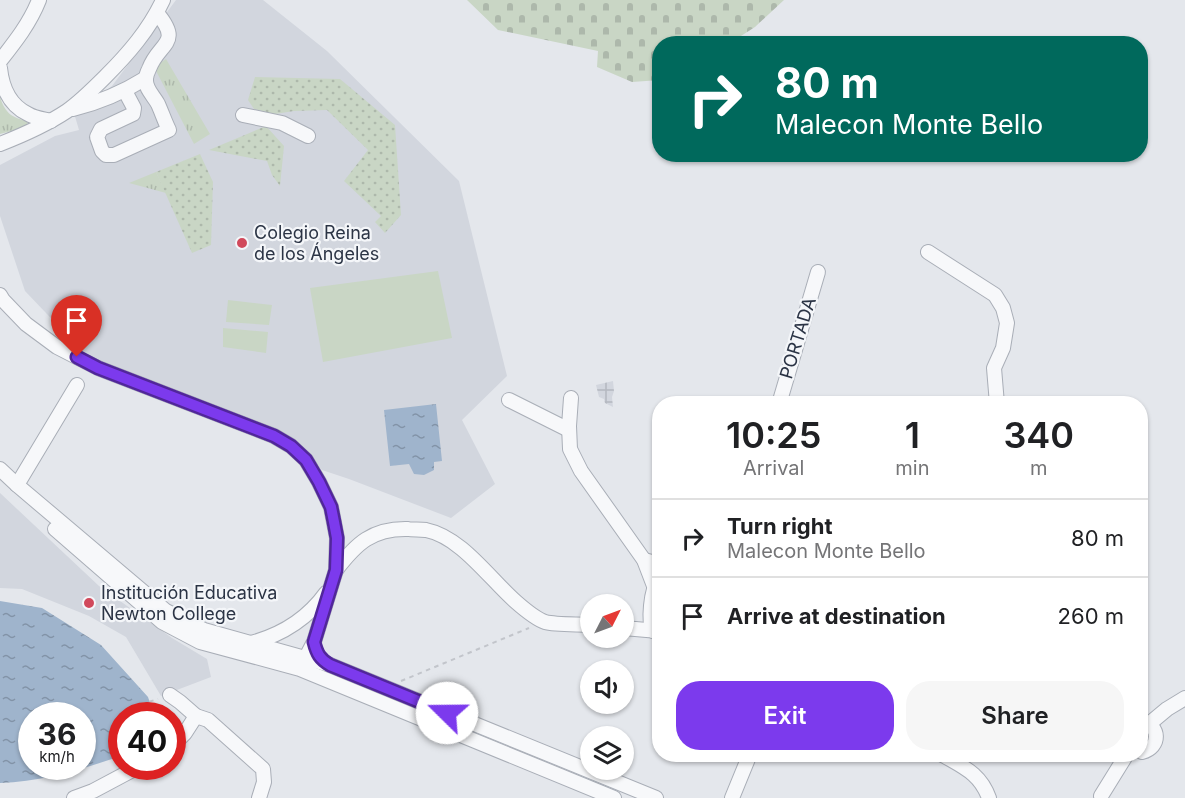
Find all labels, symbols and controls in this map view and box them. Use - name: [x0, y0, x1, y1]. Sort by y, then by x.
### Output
- text: 80 m: [775, 57, 879, 108]
- icon: right: [676, 60, 754, 138]
- text: Malecon Monte Bello: [775, 108, 1043, 141]
- place label: Colegio Reina de los Ángeles: [254, 222, 379, 264]
- marker: Colegio Reina de los Ángeles: [235, 236, 249, 250]
- pin: [51, 295, 102, 357]
- street label: PORTADA: [775, 295, 820, 381]
- icon: arrive: [60, 304, 93, 337]
- text: 10:25: [726, 413, 821, 457]
- text: 1: [905, 413, 920, 457]
- text: 340: [1003, 413, 1074, 457]
- text: Arrival: [743, 456, 804, 480]
- text: min: [895, 456, 930, 480]
- text: m: [1030, 456, 1048, 480]
- text: Turn right: [727, 513, 833, 539]
- icon: right: [676, 522, 709, 555]
- text: 80 m: [1071, 525, 1124, 551]
- text: Malecon Monte Bello: [727, 539, 926, 563]
- place label: Institución Educativa Newton College: [101, 582, 277, 624]
- north arrow: [580, 594, 634, 648]
- map controls: [580, 594, 634, 780]
- marker: Institución Educativa Newton College: [82, 596, 96, 610]
- icon: arrive: [676, 600, 709, 633]
- text: Arrive at destination: [727, 603, 946, 629]
- text: 260 m: [1058, 603, 1124, 629]
- button: sound: [580, 660, 634, 714]
- position arrow: [415, 681, 479, 745]
- button: Exit: [676, 681, 894, 750]
- button: Share: [906, 681, 1124, 750]
- speed limit sign: 40: [108, 702, 186, 780]
- text: 36: [38, 716, 76, 752]
- button: layers: [580, 726, 634, 780]
- text: km/h: [39, 747, 75, 766]

